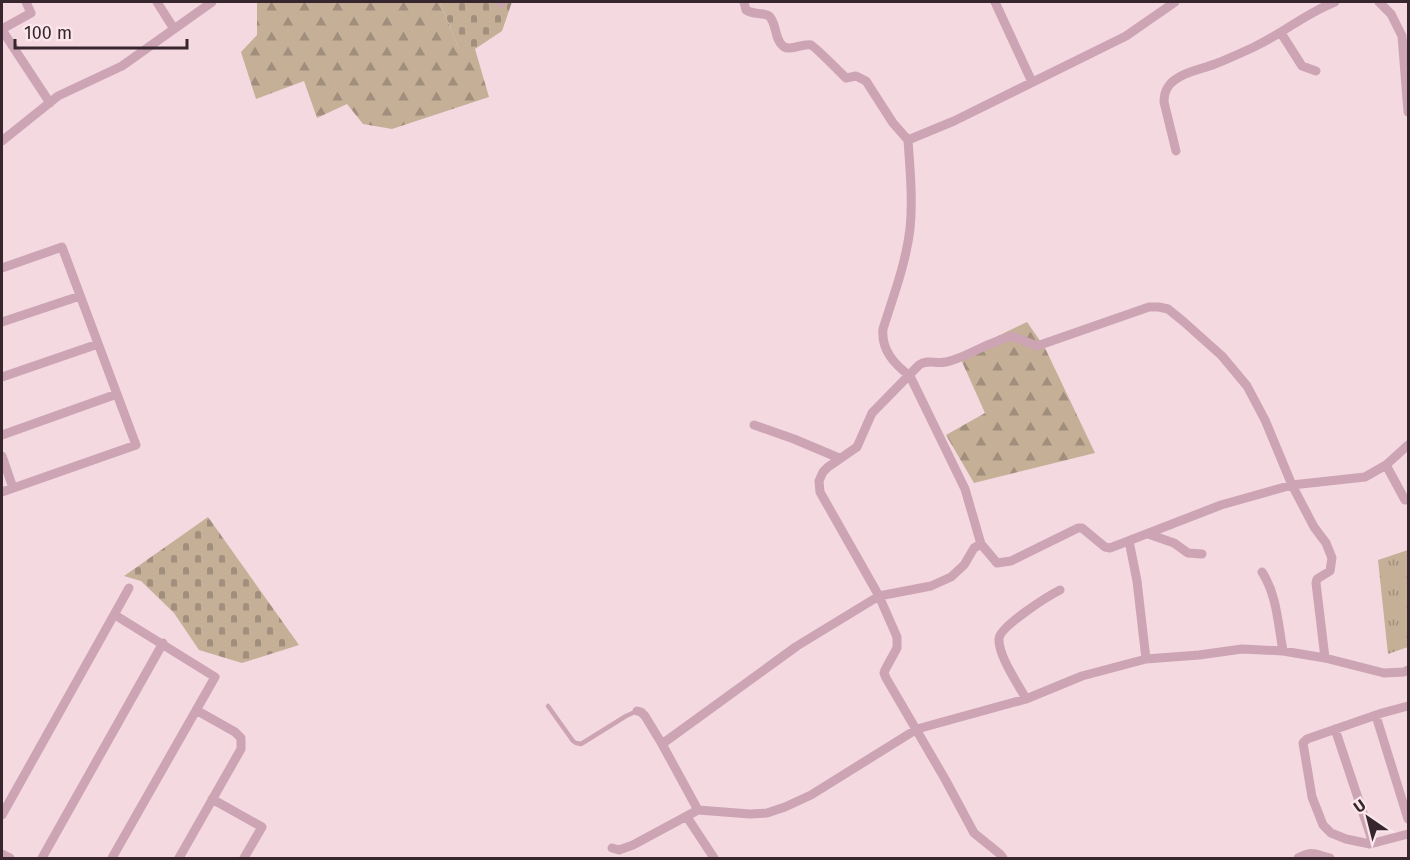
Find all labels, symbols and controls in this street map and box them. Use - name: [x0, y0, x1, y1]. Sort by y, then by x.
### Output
- scale bar: [15, 12, 188, 50]
- text: 100 m: [24, 22, 72, 44]
- north arrow: [1338, 788, 1398, 848]
- text: U: [1350, 795, 1369, 817]

